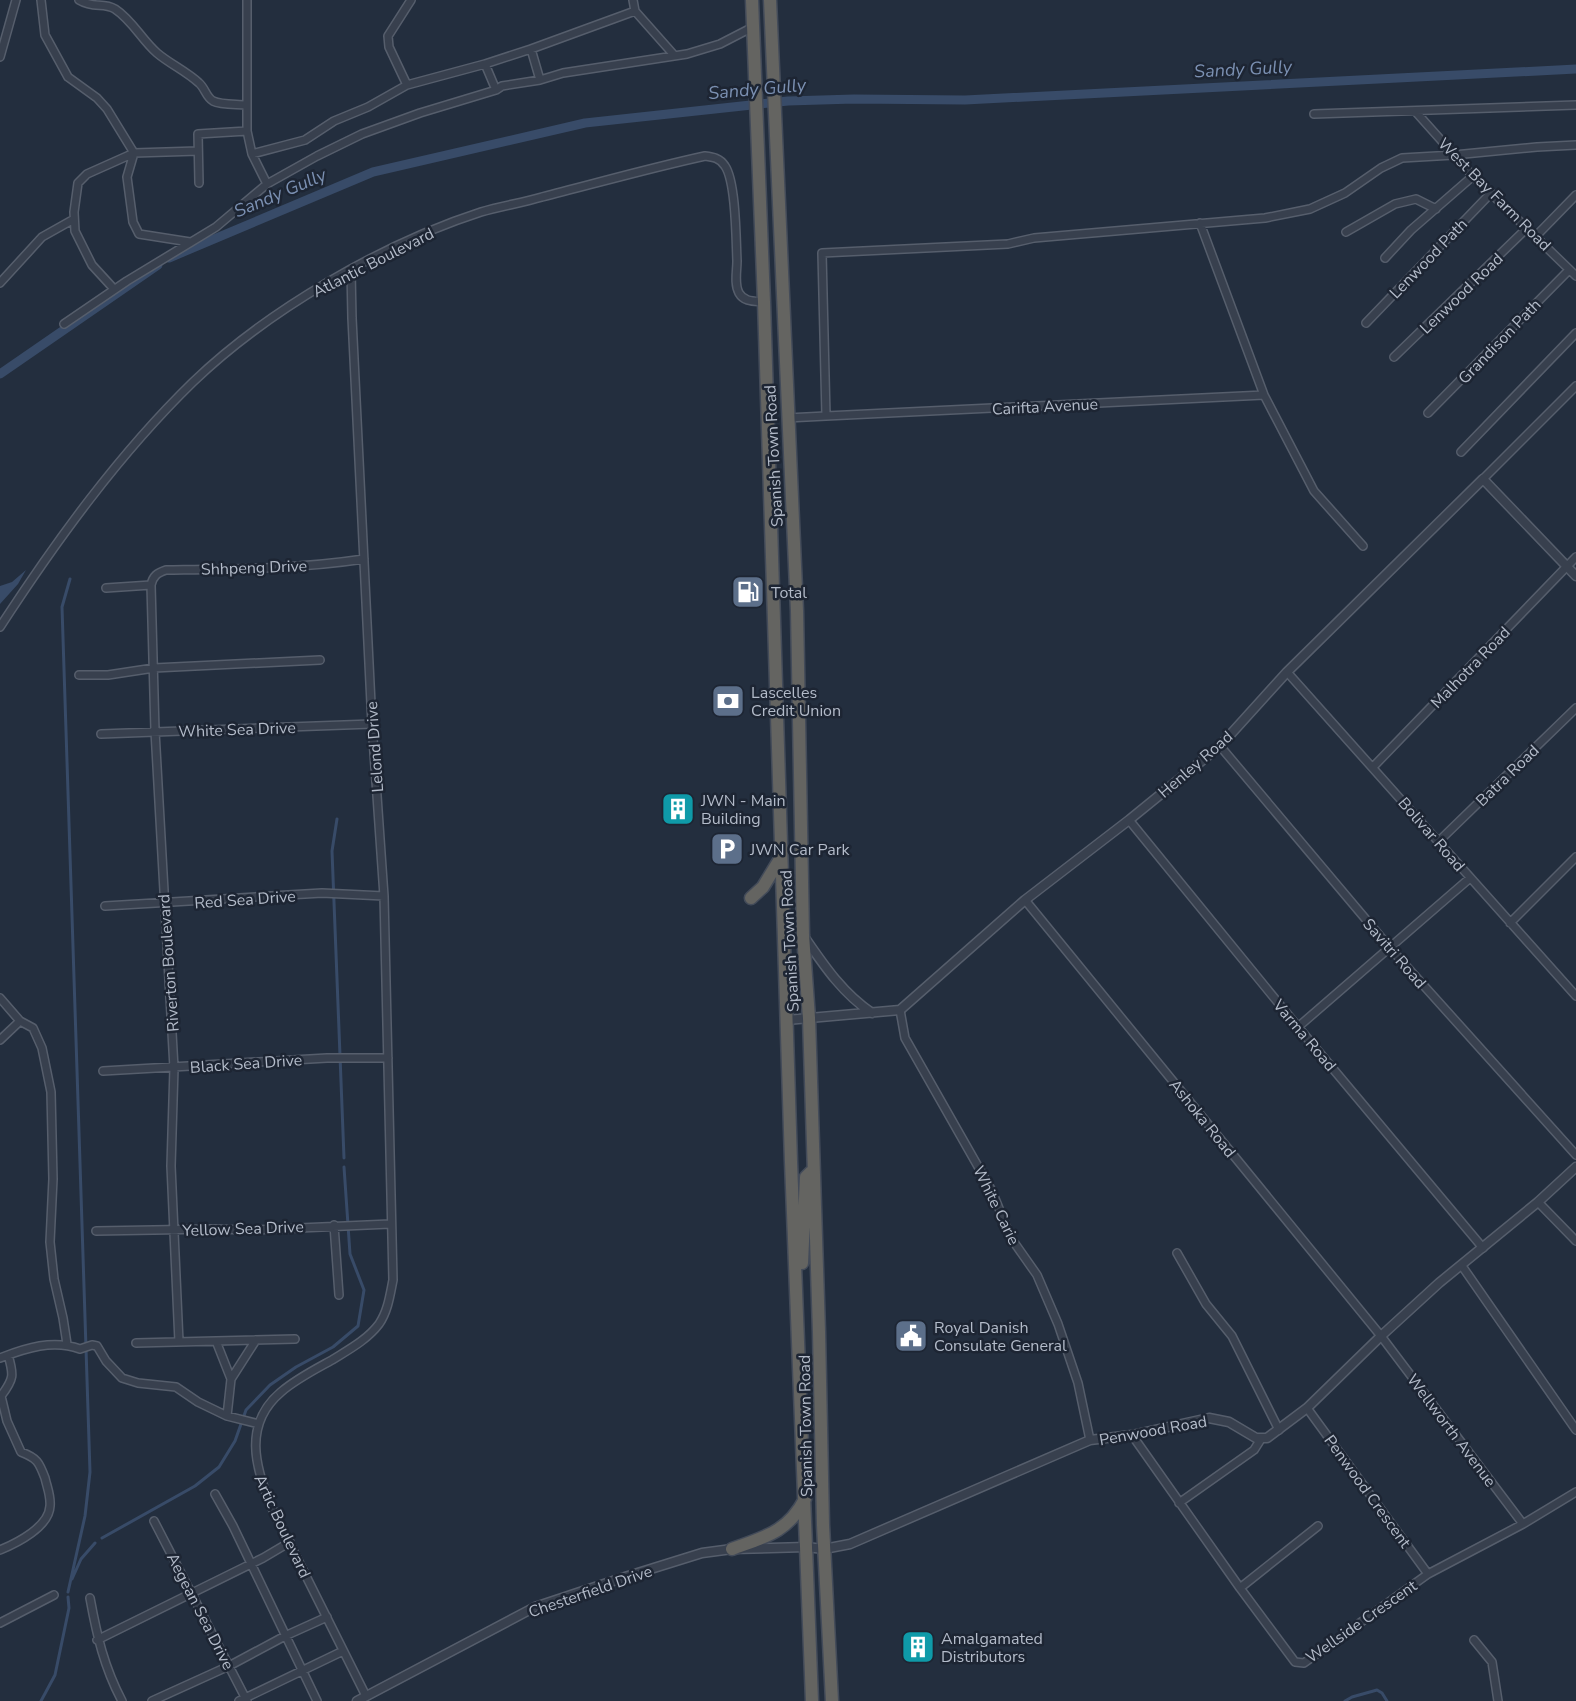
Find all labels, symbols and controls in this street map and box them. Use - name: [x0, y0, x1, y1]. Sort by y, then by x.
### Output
- water label: Sandy Gully: [1193, 54, 1293, 84]
- water label: Sandy Gully: [707, 73, 808, 105]
- street label: West Bay Farm Road: [1433, 133, 1556, 256]
- water label: Sandy Gully: [230, 163, 331, 223]
- street label: Lenwood Path: [1385, 214, 1473, 304]
- street label: Atlantic Boulevard: [309, 223, 438, 303]
- street label: Lenwood Road: [1415, 248, 1508, 339]
- street label: Grandison Path: [1453, 294, 1546, 389]
- street label: Spanish Town Road: [759, 384, 789, 528]
- street label: Carifta Avenue: [992, 393, 1099, 421]
- street label: Shhpeng Drive: [200, 555, 308, 581]
- fuel station icon: Total: [730, 574, 766, 610]
- place label: Total: [771, 582, 807, 604]
- street label: Malhotra Road: [1426, 622, 1515, 713]
- place label: Lascelles Credit Union: [751, 682, 841, 722]
- bank icon: Lascelles Credit Union: [710, 683, 746, 719]
- street label: Lelond Drive: [361, 701, 389, 793]
- street label: White Sea Drive: [178, 717, 296, 743]
- street label: Henley Road: [1154, 726, 1238, 803]
- street label: Batra Road: [1471, 740, 1544, 812]
- place label: JWN - Main Building: [700, 790, 786, 830]
- building icon: JWN - Main Building: [660, 791, 696, 827]
- street label: Bolivar Road: [1393, 793, 1470, 877]
- parking icon: JWN Car Park: [709, 831, 745, 867]
- place label: JWN Car Park: [749, 839, 851, 861]
- street label: Spanish Town Road: [775, 869, 805, 1013]
- street label: Red Sea Drive: [194, 885, 296, 915]
- street label: Riverton Boulevard: [153, 893, 185, 1033]
- street label: Savitri Road: [1358, 914, 1431, 994]
- street label: Varma Road: [1267, 994, 1341, 1076]
- street label: Black Sea Drive: [189, 1049, 303, 1079]
- street label: Ashoka Road: [1164, 1075, 1241, 1162]
- street label: White Carie: [967, 1162, 1025, 1249]
- street label: Yellow Sea Drive: [181, 1216, 304, 1242]
- place label: Royal Danish Consulate General: [934, 1317, 1067, 1357]
- public building icon: Royal Danish Consulate General: [893, 1318, 929, 1354]
- street label: Spanish Town Road: [794, 1355, 818, 1497]
- street label: Wellworth Avenue: [1401, 1370, 1501, 1492]
- street label: Penwood Road: [1098, 1411, 1209, 1451]
- street label: Penwood Crescent: [1319, 1431, 1416, 1553]
- street label: Artic Boulevard: [248, 1471, 316, 1582]
- street label: Aegean Sea Drive: [161, 1549, 239, 1674]
- street label: Chesterfield Drive: [525, 1560, 655, 1623]
- street label: Wellside Crescent: [1302, 1575, 1422, 1668]
- place label: Amalgamated Distributors: [941, 1628, 1043, 1668]
- building icon: Amalgamated Distributors: [900, 1629, 936, 1665]

